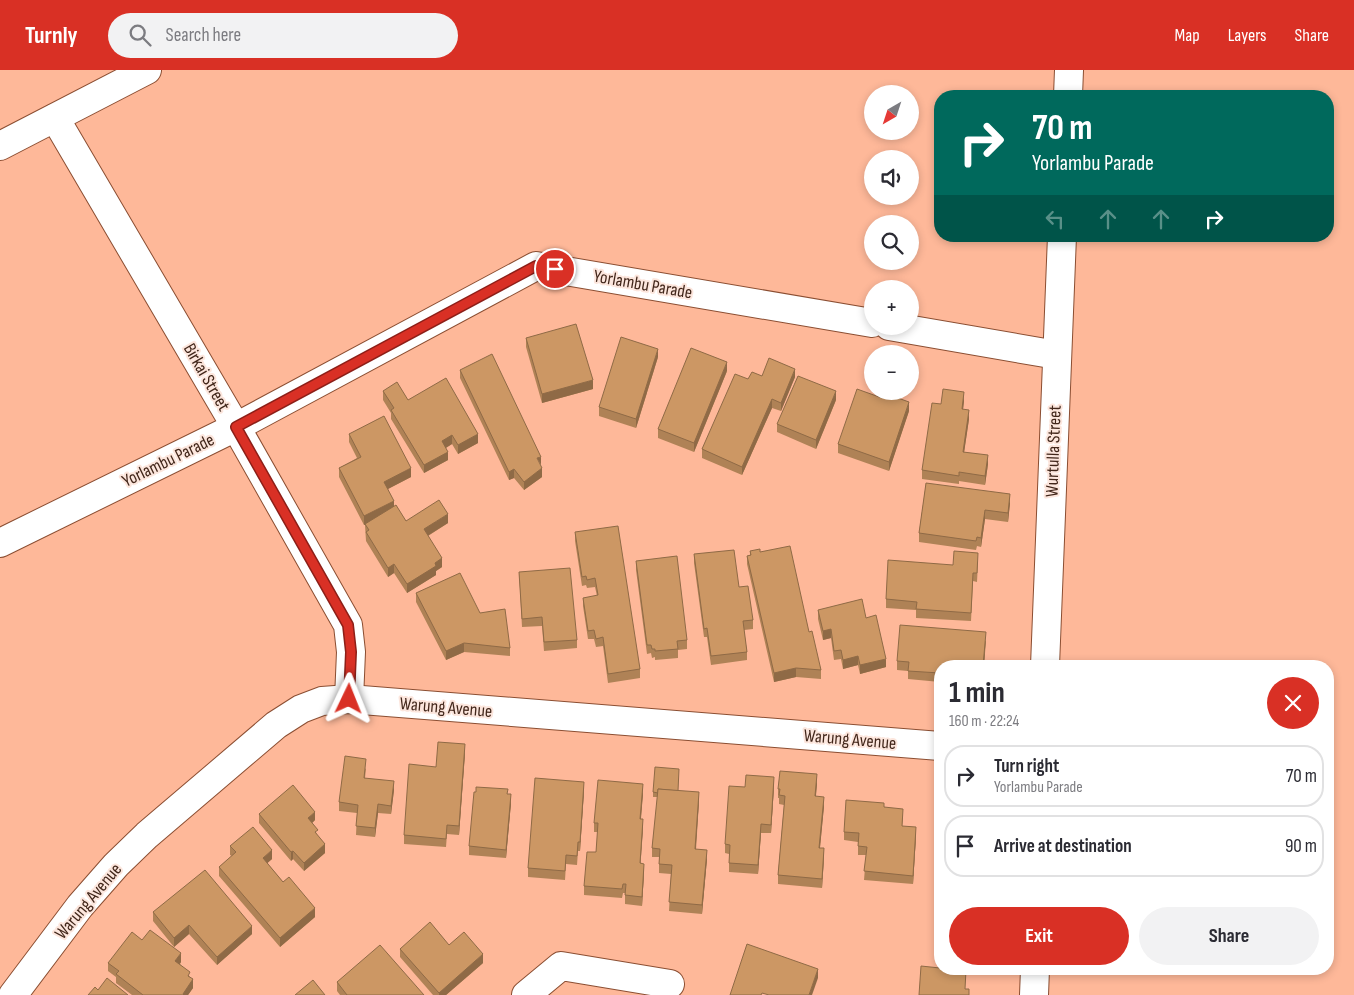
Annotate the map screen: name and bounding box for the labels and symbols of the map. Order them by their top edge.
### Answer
north arrow [864,85,919,140]
pin [534,248,576,290]
street label: Yorlambu Parade [592,265,694,303]
street label: Birkai Street [179,340,235,415]
street label: Wurtulla Street [1041,404,1066,497]
street label: Yorlambu Parade [119,429,218,492]
position arrow [322,672,374,724]
street label: Warung Avenue [399,693,493,722]
street label: Warung Avenue [803,725,897,754]
street label: Warung Avenue [51,859,126,944]

